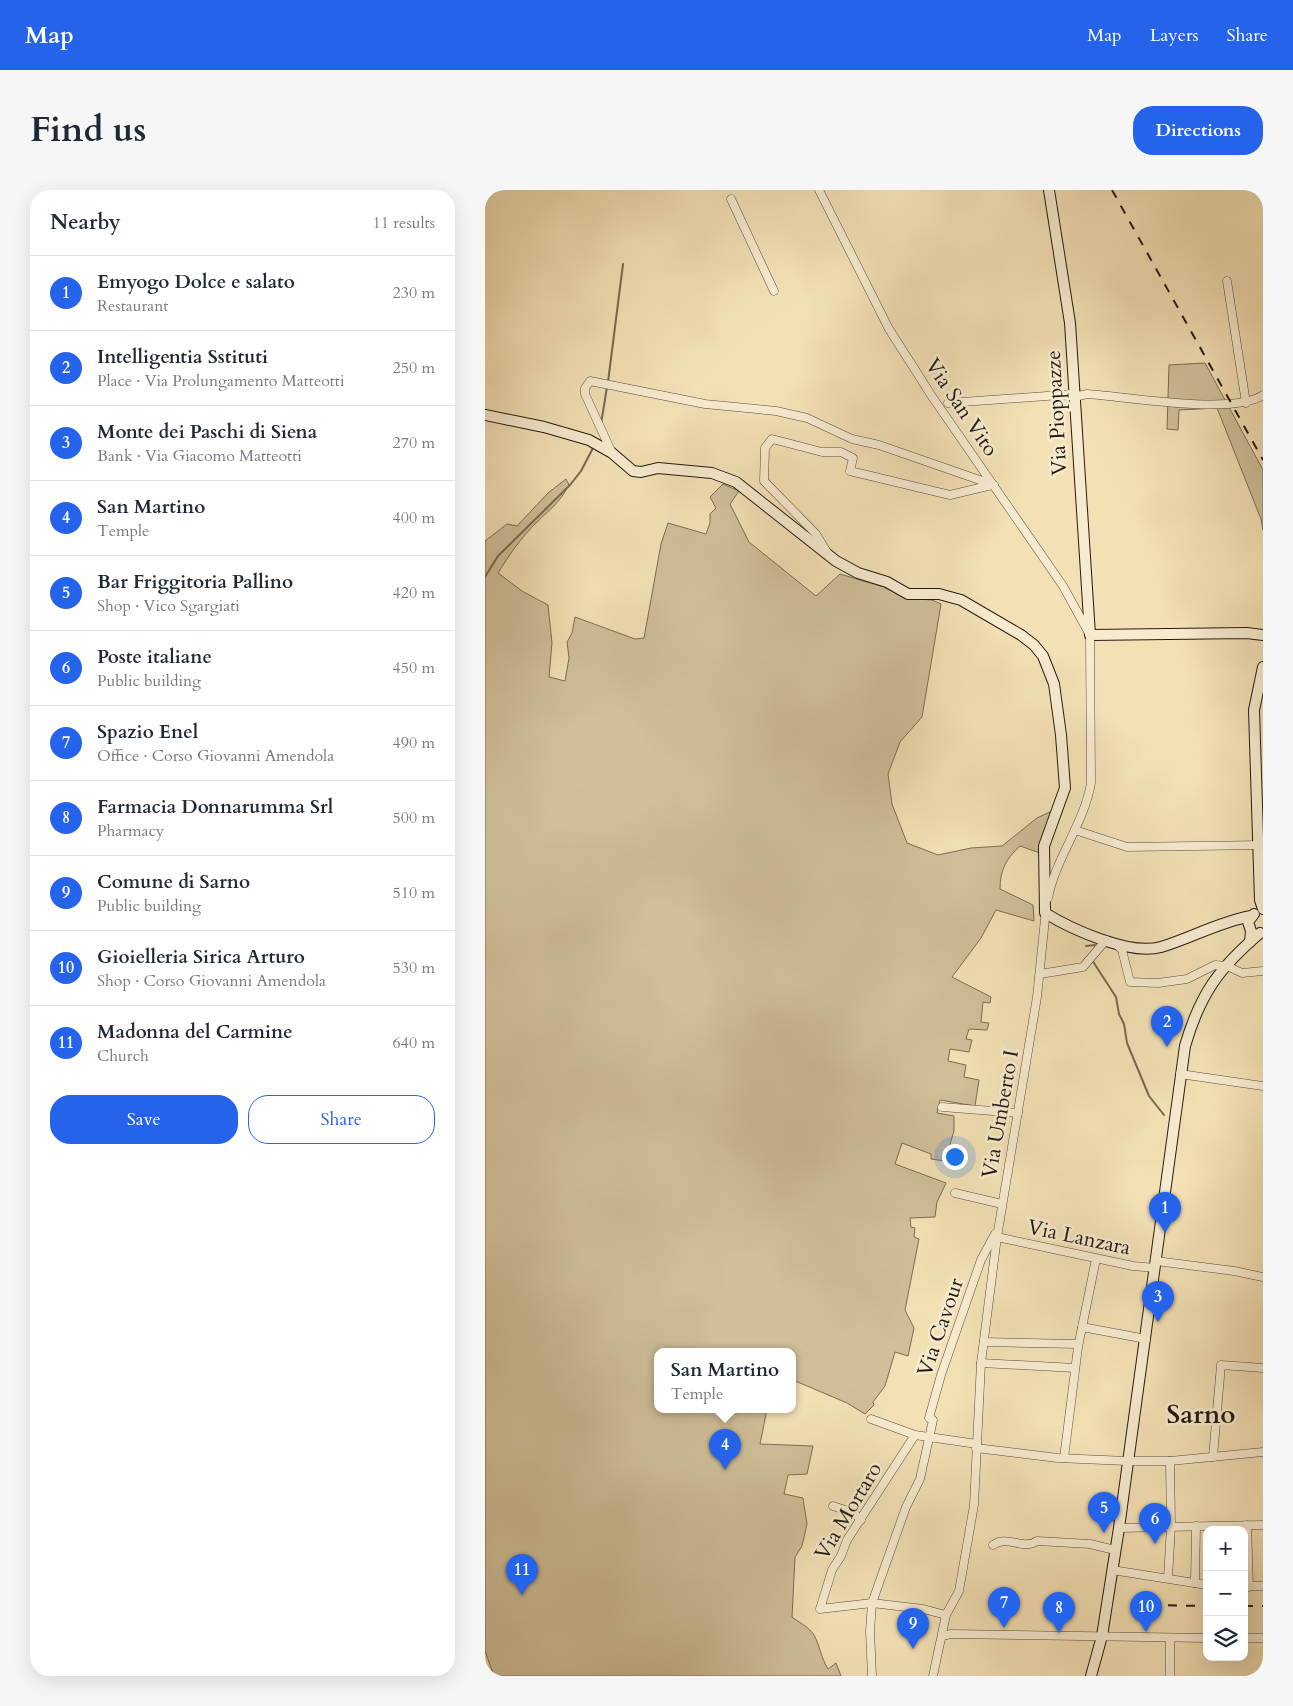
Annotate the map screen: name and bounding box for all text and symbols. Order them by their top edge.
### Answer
text: Map [25,19,74,52]
text: Map [1087,23,1122,48]
text: Layers [1150,23,1199,48]
text: Share [1227,23,1268,48]
text: Find us [30,106,146,154]
button: Directions [1133,106,1263,155]
text: Nearby [50,208,121,237]
text: 11 results [373,212,435,234]
text: Emyogo Dolce e salato [97,269,295,295]
text: 1 [62,282,70,304]
text: 230 m [393,282,435,304]
text: Restaurant [97,295,168,317]
text: Intelligentia Sstituti [97,344,268,370]
street label: Via Pioppazze [1039,350,1074,476]
street label: Via San Vito [918,353,1005,462]
text: 2 [62,357,70,379]
text: 250 m [393,357,435,379]
text: Place · Via Prolungamento Matteotti [97,370,344,392]
text: Monte dei Paschi di Siena [97,419,317,445]
text: 3 [62,432,70,454]
text: 270 m [393,432,435,454]
text: Bank · Via Giacomo Matteotti [97,445,302,467]
text: San Martino [97,494,205,520]
text: 4 [62,507,70,529]
text: 400 m [393,507,435,529]
text: Temple [97,520,149,542]
text: Bar Friggitoria Pallino [97,569,293,595]
text: 5 [62,582,70,604]
text: 420 m [393,582,435,604]
text: Shop · Vico Sgargiati [97,595,240,617]
text: Poste italiane [97,644,212,670]
text: 6 [62,657,70,679]
text: 450 m [393,657,435,679]
text: Public building [97,670,201,692]
text: Spazio Enel [97,719,198,745]
text: 7 [62,732,70,754]
text: 490 m [393,732,435,754]
text: Office · Corso Giovanni Amendola [97,745,334,767]
text: Farmacia Donnarumma Srl [97,794,333,820]
text: 8 [62,807,70,829]
text: 500 m [393,807,435,829]
text: Pharmacy [97,820,164,842]
text: Comune di Sarno [97,869,250,895]
text: 9 [62,882,70,904]
text: 510 m [393,882,435,904]
text: Public building [97,895,201,917]
text: Gioielleria Sirica Arturo [97,944,305,970]
text: 10 [58,957,74,979]
text: 530 m [393,957,435,979]
text: Shop · Corso Giovanni Amendola [97,970,326,992]
pin: 2 [1151,1006,1183,1047]
text: Madonna del Carmine [97,1019,293,1045]
text: 11 [58,1032,74,1054]
text: 640 m [393,1032,435,1054]
text: Church [97,1045,149,1067]
street label: Via Umberto I [975,1047,1026,1181]
button: Save [50,1095,238,1144]
button: Share [248,1095,435,1144]
your location [942,1144,968,1170]
pin: 1 [1149,1192,1181,1233]
street label: Via Lanzara [1025,1212,1133,1263]
street label: Via Cavour [910,1274,971,1380]
pin: 3 [1142,1281,1174,1322]
popup [654,1348,796,1413]
text: San Martino [671,1357,779,1383]
text: Temple [671,1383,723,1405]
district label: Sarno [1166,1397,1236,1432]
pin: 4 [709,1429,741,1470]
street label: Via Mortaro [808,1457,889,1566]
pin: 5 [1088,1492,1120,1533]
pin: 6 [1139,1503,1171,1544]
map controls [1203,1526,1248,1661]
button: + [1203,1526,1248,1571]
pin: 11 [506,1554,538,1595]
button: − [1203,1571,1248,1616]
pin: 7 [988,1587,1020,1628]
pin: 10 [1130,1591,1162,1632]
pin: 8 [1043,1592,1075,1633]
pin: 9 [897,1608,929,1649]
button: layers [1203,1616,1248,1661]

